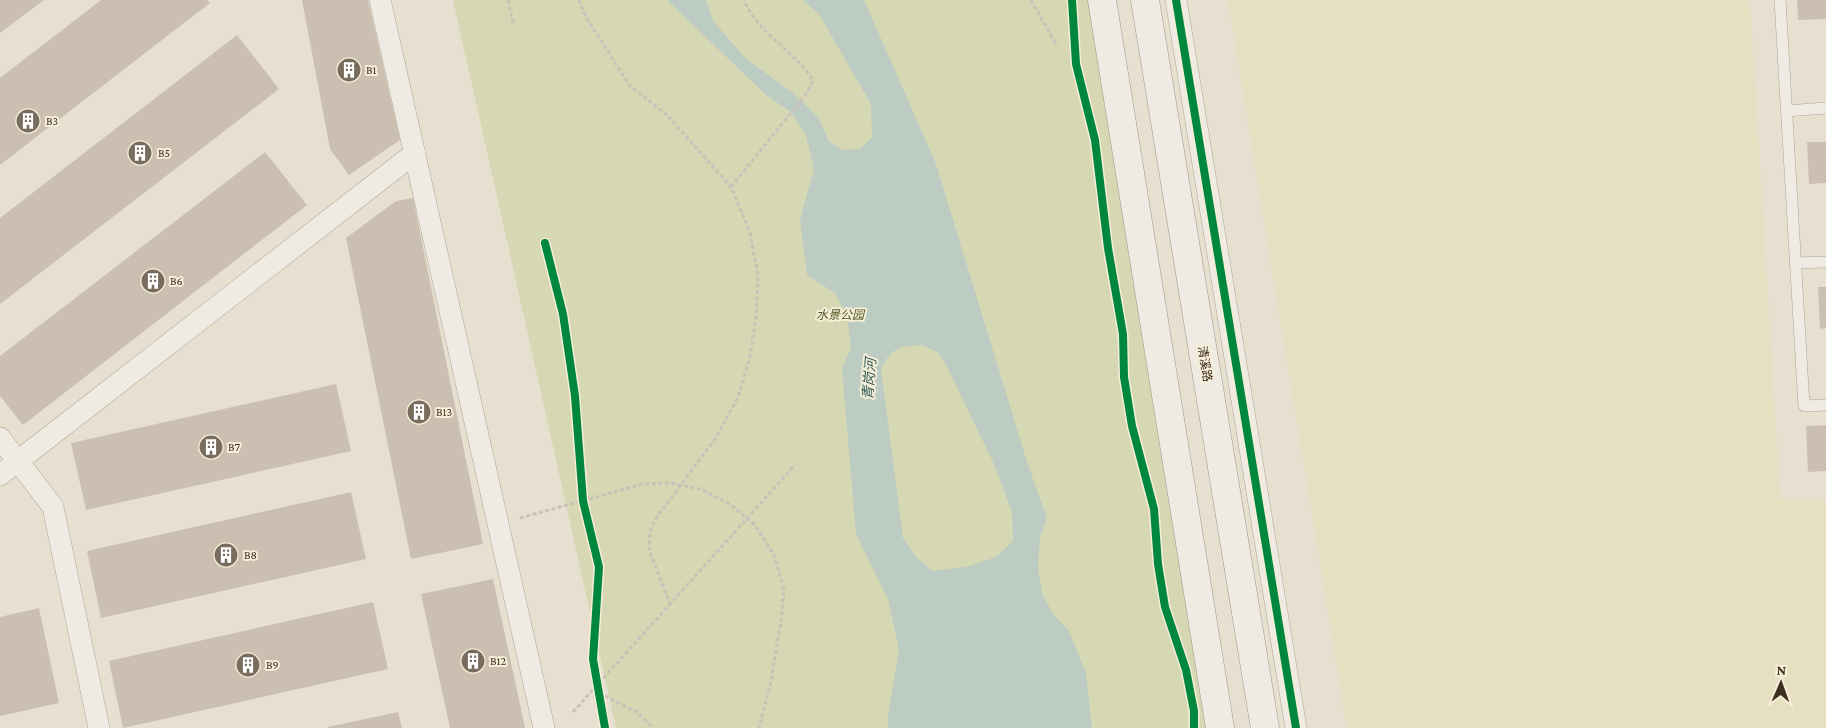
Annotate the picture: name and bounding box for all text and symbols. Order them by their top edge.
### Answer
building icon: B1 [336,57,362,83]
place label: B1 [366,63,377,77]
building icon: B3 [15,108,41,134]
place label: B3 [46,114,59,128]
building icon: B5 [127,140,153,166]
place label: B5 [158,146,170,160]
building icon: B6 [140,268,166,294]
place label: B6 [170,274,183,288]
park label: 水景公园 [816,308,866,322]
street label: 清溪路 [1195,345,1215,383]
water label: 青岗河 [859,354,879,401]
building icon: B13 [406,399,432,425]
place label: B13 [436,405,453,419]
building icon: B7 [198,434,224,460]
place label: B7 [228,440,240,454]
building icon: B8 [213,542,239,568]
place label: B8 [244,548,257,562]
building icon: B12 [460,648,486,674]
building icon: B9 [235,652,261,678]
place label: B12 [490,654,507,668]
place label: B9 [266,658,279,672]
north arrow [1756,658,1806,708]
text: N [1776,662,1787,678]

